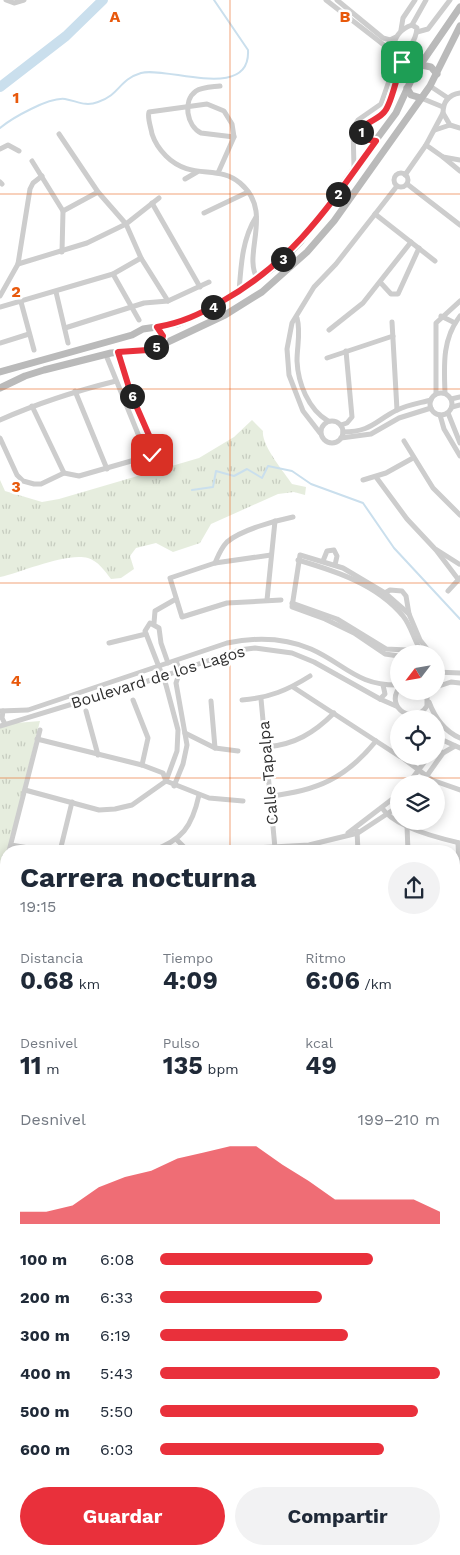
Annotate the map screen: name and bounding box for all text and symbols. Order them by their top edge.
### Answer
text: A [110,7,121,26]
text: B [340,7,351,26]
pin [381,41,423,83]
icon: arrive [388,48,416,76]
text: 1 [13,88,19,107]
pin: 1 [348,120,374,144]
text: 1 [358,124,365,140]
pin: 2 [326,182,350,206]
text: 2 [334,186,343,202]
pin: 3 [270,246,296,272]
text: 3 [279,251,288,267]
text: 2 [11,282,21,301]
pin: 4 [200,294,226,320]
text: 4 [209,299,218,315]
pin: 5 [144,334,168,360]
text: 5 [152,339,161,355]
pin: 6 [120,384,144,408]
text: 6 [128,388,137,404]
pin [131,434,173,476]
icon: check [138,441,166,469]
text: 3 [11,477,21,496]
street label: Boulevard de los Lagos [69,641,247,713]
north arrow [390,645,445,700]
map controls [390,645,445,830]
text: 4 [11,671,21,690]
button: locate [390,710,445,765]
street label: Calle Tapalpa [254,720,282,826]
button: layers [390,775,445,830]
text: Carrera nocturna [20,861,256,894]
button: share [388,862,440,914]
text: 19:15 [20,897,56,916]
text: Distancia [20,950,83,966]
text: Tiempo [163,950,213,966]
text: Ritmo [305,950,346,966]
text: 0.68 [20,966,74,995]
text: 4:09 [163,966,218,995]
text: 6:06 [305,966,360,995]
text: km [74,976,100,992]
text: /km [360,976,392,992]
text: Desnivel [20,1035,78,1051]
text: Pulso [163,1035,200,1051]
text: kcal [305,1035,333,1051]
text: 11 [20,1051,42,1080]
text: 135 [163,1051,203,1080]
text: 49 [305,1051,337,1080]
text: m [42,1061,60,1077]
text: bpm [203,1061,239,1077]
text: Desnivel [20,1110,86,1129]
text: 199–210 m [358,1110,440,1129]
text: 100 m [20,1250,67,1269]
text: 6:08 [100,1250,134,1269]
text: 200 m [20,1288,70,1307]
text: 6:33 [100,1288,133,1307]
text: 300 m [20,1326,70,1345]
text: 6:19 [100,1326,131,1345]
text: 400 m [20,1364,71,1383]
text: 5:43 [100,1364,133,1383]
text: 500 m [20,1402,70,1421]
text: 5:50 [100,1402,133,1421]
text: 600 m [20,1440,70,1459]
text: 6:03 [100,1440,133,1459]
button: Guardar [20,1487,225,1545]
button: Compartir [235,1487,440,1545]

